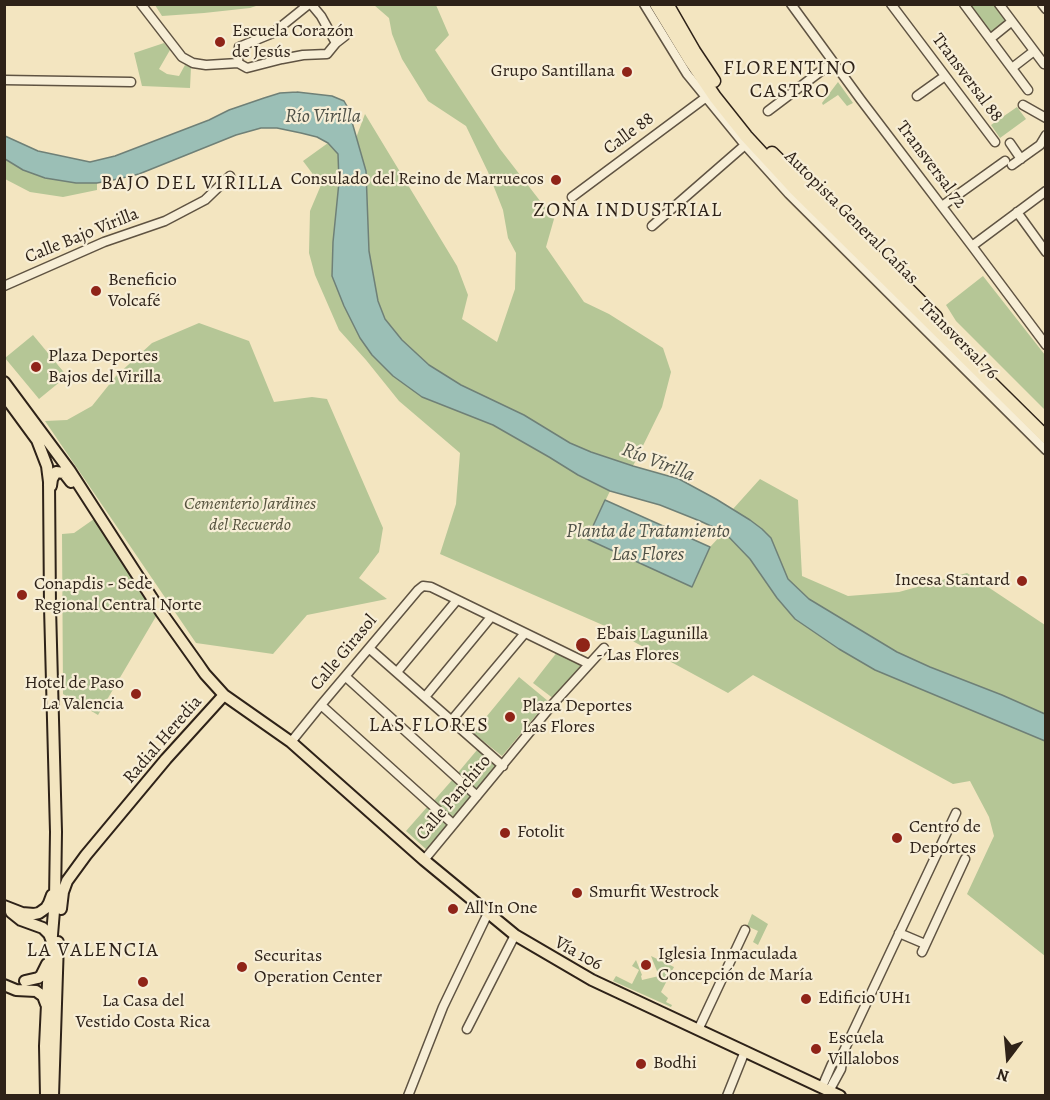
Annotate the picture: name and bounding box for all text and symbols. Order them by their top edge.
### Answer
place label: Escuela Corazón de Jesús [232,21,354,63]
street label: Transversal 88 [927,29,1007,127]
marker: Escuela Corazón de Jesús [213,35,227,49]
district label: FLORENTINO CASTRO [723,57,857,104]
place label: Grupo Santillana [491,61,615,83]
marker: Grupo Santillana [620,65,634,79]
water label: Río Virilla [285,105,361,129]
street label: Calle 88 [600,108,658,160]
street label: Transversal 72 [891,117,971,213]
street label: Autopista General Cañas [780,147,922,289]
place label: Consulado del Reino de Marruecos [291,169,544,191]
district label: BAJO DEL VIRILLA [101,172,283,196]
marker: Consulado del Reino de Marruecos [549,173,563,187]
district label: ZONA INDUSTRIAL [533,199,723,223]
street label: Calle Bajo Virilla [22,203,142,269]
place label: Beneficio Volcafé [108,270,177,312]
marker: Beneficio Volcafé [89,284,103,298]
street label: Transversal 76 [914,296,1002,384]
place label: Plaza Deportes Bajos del Virilla [48,346,162,388]
marker: Plaza Deportes Bajos del Virilla [29,360,43,374]
water label: Río Virilla [618,438,698,488]
park label: Cementerio Jardines del Recuerdo [184,494,316,536]
water label: Planta de Tratamiento Las Flores [566,520,730,567]
place label: Incesa Stantard [895,570,1010,592]
place label: Conapdis - Sede Regional Central Norte [34,574,202,616]
marker: Incesa Stantard [1015,574,1029,588]
marker: Conapdis - Sede Regional Central Norte [15,588,29,602]
street label: Calle Girasol [306,611,382,695]
place label: Ebais Lagunilla - Las Flores [596,624,708,666]
marker: Ebais Lagunilla - Las Flores [574,636,592,654]
place label: Hotel de Paso La Valencia [24,673,124,716]
marker: Hotel de Paso La Valencia [129,687,143,701]
street label: Radial Heredia [119,692,207,788]
place label: Plaza Deportes Las Flores [522,696,632,738]
marker: Plaza Deportes Las Flores [503,710,517,724]
district label: LAS FLORES [369,714,489,738]
street label: Calle Panchito [412,751,496,845]
place label: Centro de Deportes [909,817,981,860]
place label: Fotolit [517,822,565,844]
marker: Fotolit [498,826,512,840]
marker: Centro de Deportes [890,831,904,845]
place label: Smurfit Westrock [589,882,719,904]
marker: Smurfit Westrock [570,886,584,900]
place label: All In One [465,898,538,920]
marker: All In One [446,902,460,916]
street label: Vía 106 [550,932,606,976]
district label: LA VALENCIA [27,939,159,963]
place label: Iglesia Inmaculada Concepción de María [658,944,813,986]
place label: Securitas Operation Center [254,946,382,988]
marker: Iglesia Inmaculada Concepción de María [639,958,653,972]
marker: Securitas Operation Center [235,960,249,974]
marker: La Casa del Vestido Costa Rica [136,975,150,989]
place label: Edificio UH1 [818,988,911,1010]
place label: La Casa del Vestido Costa Rica [76,991,210,1034]
marker: Edificio UH1 [799,992,813,1006]
place label: Escuela Villalobos [828,1028,899,1070]
north arrow [978,1028,1038,1088]
marker: Escuela Villalobos [809,1042,823,1056]
place label: Bodhi [653,1053,697,1075]
marker: Bodhi [634,1057,648,1071]
text: N [994,1063,1012,1087]

